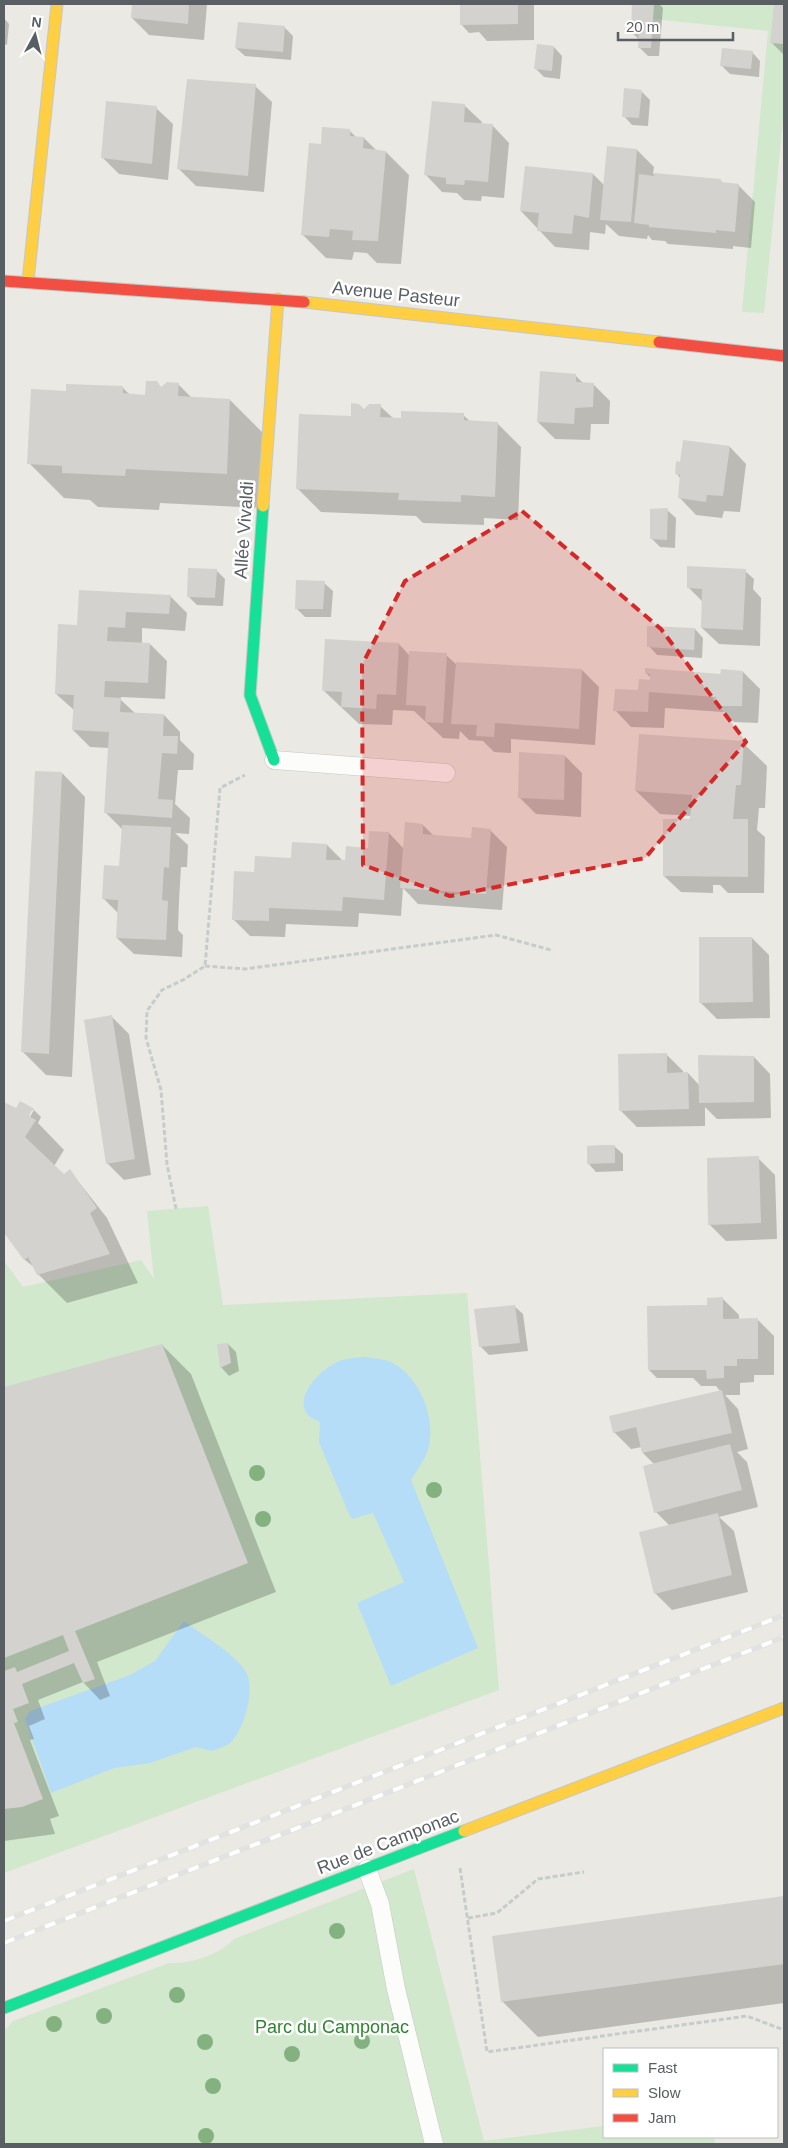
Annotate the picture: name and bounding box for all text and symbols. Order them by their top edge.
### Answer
north arrow [10,10,60,60]
scale bar [618,10,733,42]
text: N [31,14,43,31]
text: 20 m [626,18,659,35]
street label: Avenue Pasteur [331,277,461,311]
street label: Allée Vivaldi [231,481,257,579]
street label: Rue de Camponac [314,1806,462,1878]
park label: Parc du Camponac [255,2017,409,2037]
legend [603,2048,778,2138]
text: Fast [648,2059,678,2076]
text: Slow [648,2084,681,2101]
text: Jam [648,2109,676,2126]

